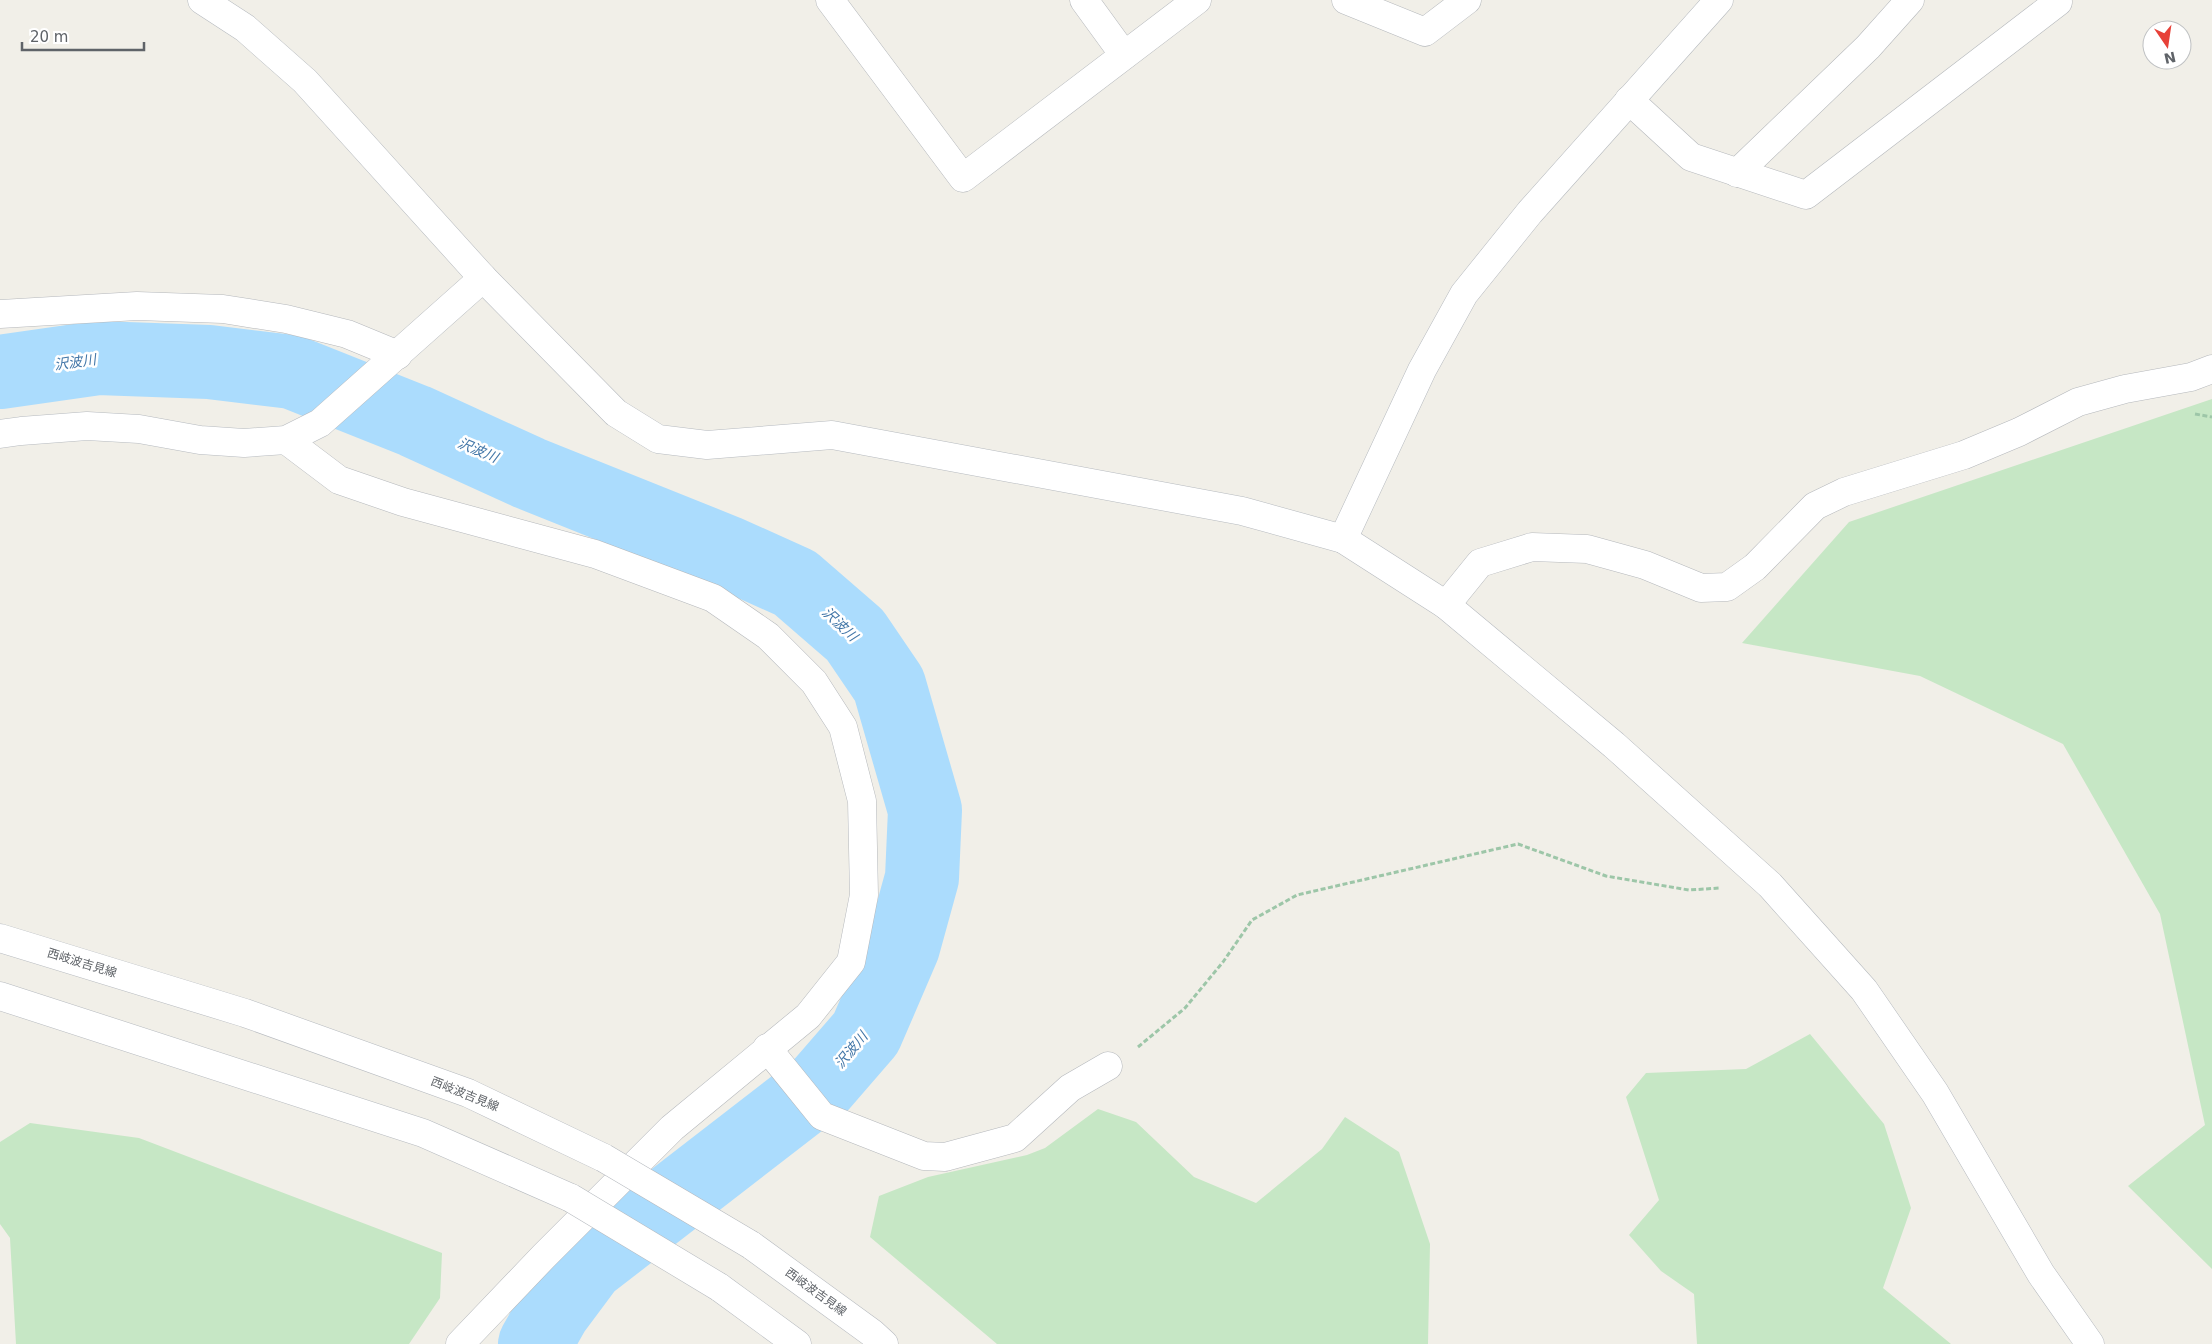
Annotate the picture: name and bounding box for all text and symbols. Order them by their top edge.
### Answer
scale bar [22,20,145,52]
north arrow [2142,20,2192,70]
text: 20 m [30,28,68,46]
text: N [2162,49,2177,67]
water label: 沢波川 [53,351,99,373]
water label: 沢波川 [456,434,502,466]
water label: 沢波川 [819,604,862,646]
street label: 西岐波吉見線 [46,946,118,980]
water label: 沢波川 [831,1027,872,1071]
street label: 西岐波吉見線 [429,1074,501,1114]
street label: 西岐波吉見線 [783,1265,849,1319]

